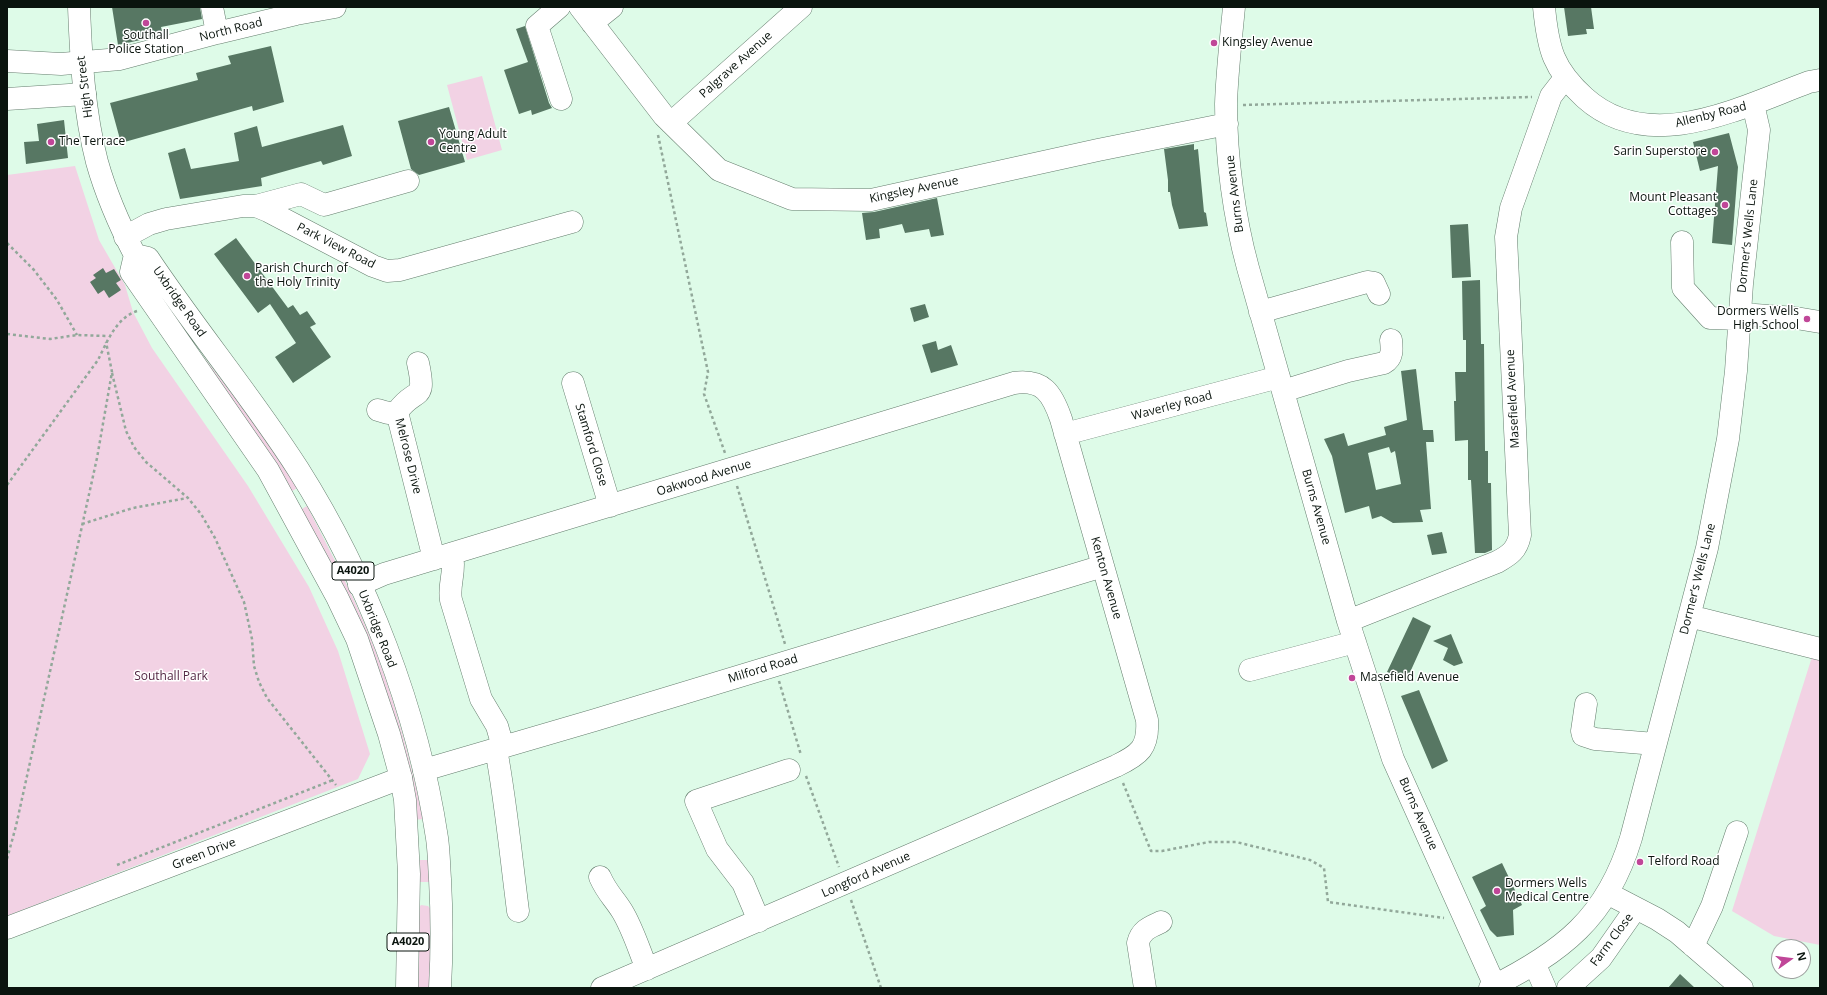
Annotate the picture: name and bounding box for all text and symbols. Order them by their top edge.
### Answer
street label: North Road [198,15,264,45]
marker: Southall Police Station [141,18,151,28]
place label: Southall Police Station [108,29,184,57]
street label: Palgrave Avenue [697,29,775,101]
place label: Kingsley Avenue [1222,36,1313,50]
marker: Kingsley Avenue [1209,38,1219,48]
street label: High Street [74,55,96,119]
street label: Allenby Road [1674,99,1748,131]
place label: Young Adult Centre [439,128,507,156]
place label: The Terrace [59,135,125,149]
marker: The Terrace [46,137,56,147]
marker: Young Adult Centre [426,137,436,147]
place label: Sarin Superstore [1614,145,1707,159]
marker: Sarin Superstore [1710,147,1720,157]
street label: Burns Avenue [1223,154,1247,234]
street label: Kingsley Avenue [868,174,960,206]
street label: Dormer’s Wells Lane [1735,178,1761,294]
place label: Mount Pleasant Cottages [1629,191,1717,219]
marker: Mount Pleasant Cottages [1720,200,1730,210]
street label: Park View Road [294,220,378,272]
place label: Parish Church of the Holy Trinity [255,262,348,290]
street label: Uxbridge Road [149,264,209,340]
marker: Parish Church of the Holy Trinity [242,271,252,281]
place label: Dormers Wells High School [1717,305,1799,333]
marker: Dormers Wells High School [1802,314,1812,324]
street label: Masefield Avenue [1503,349,1523,449]
street label: Waverley Road [1130,388,1214,424]
street label: Stamford Close [572,402,610,488]
street label: Melrose Drive [392,417,424,495]
street label: Oakwood Avenue [655,457,753,499]
street label: Burns Avenue [1298,468,1334,546]
street label: Dormer’s Wells Lane [1677,522,1719,636]
street label: Kenton Avenue [1087,535,1125,621]
road number: A4020 [332,562,374,580]
street label: Uxbridge Road [355,588,399,670]
street label: Milford Road [726,652,800,686]
park label: Southall Park [134,670,208,684]
place label: Masefield Avenue [1360,671,1459,685]
marker: Masefield Avenue [1347,673,1357,683]
street label: Burns Avenue [1396,775,1440,853]
street label: Green Drive [170,835,238,873]
street label: Longford Avenue [819,849,913,901]
place label: Telford Road [1648,855,1720,869]
marker: Telford Road [1635,857,1645,867]
place label: Dormers Wells Medical Centre [1505,877,1589,905]
marker: Dormers Wells Medical Centre [1492,886,1502,896]
street label: Farm Close [1588,911,1636,969]
road number: A4020 [387,933,429,951]
north arrow [1771,939,1811,979]
text: N [1794,950,1811,962]

